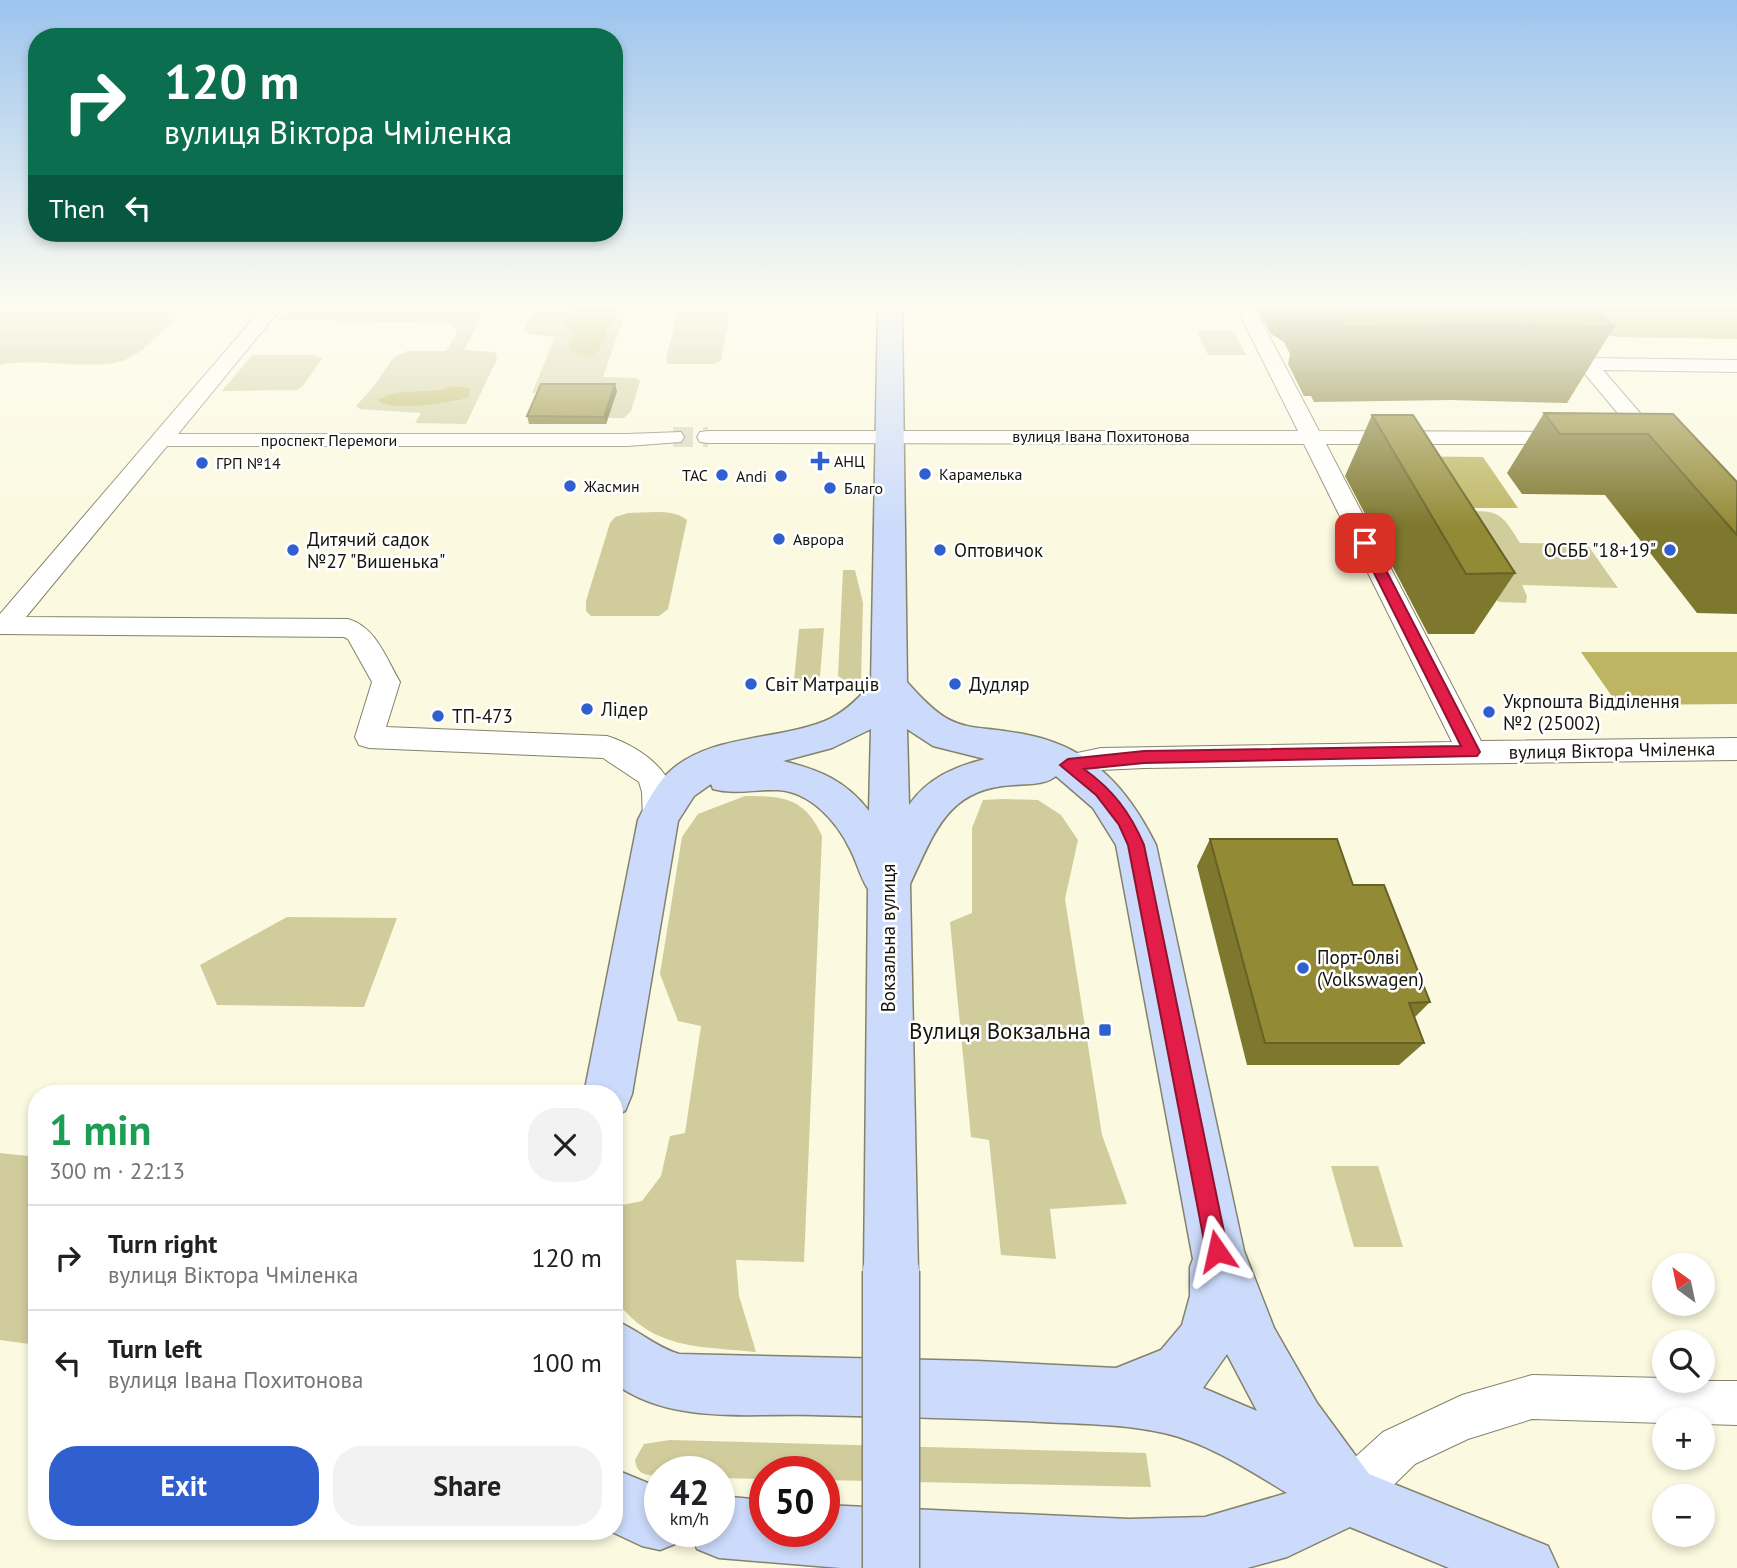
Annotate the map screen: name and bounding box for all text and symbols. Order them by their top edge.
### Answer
text: 120 m [164,49,299,113]
icon: right [49,56,140,147]
text: вулиця Віктора Чміленка [164,111,512,153]
icon: left [119,189,157,227]
text: Then [49,192,105,225]
street label: вулиця Івана Похитонова [1012,426,1190,446]
street label: проспект Перемоги [261,430,397,450]
place label: АНЦ [834,451,865,471]
place label: ГРП №14 [216,453,281,473]
marker: АНЦ [812,453,828,469]
marker: ГРП №14 [194,455,210,471]
place label: Карамелька [939,464,1022,484]
place label: ТАС [682,465,708,485]
place label: Andi [736,466,767,486]
marker: Карамелька [917,466,933,482]
marker: ТАС [714,467,730,483]
marker: Andi [773,468,789,484]
place label: Жасмин [583,476,640,496]
marker: Жасмин [562,478,578,494]
place label: Благо [844,478,883,498]
marker: Благо [822,480,838,496]
pin [1335,513,1395,573]
icon: arrive [1346,524,1384,562]
place label: Дитячий садок №27 "Вишенька" [307,527,445,573]
place label: Аврора [793,529,844,549]
marker: Аврора [771,531,787,547]
place label: Оптовичок [954,538,1043,562]
place label: ОСББ "18+19" [1544,538,1656,562]
marker: Дитячий садок №27 "Вишенька" [285,542,301,558]
marker: Оптовичок [932,542,948,558]
marker: ОСББ "18+19" [1662,542,1678,558]
place label: Світ Матраців [765,672,879,696]
place label: Дудляр [969,672,1030,696]
marker: Світ Матраців [743,676,759,692]
marker: Дудляр [947,676,963,692]
place label: Укрпошта Відділення №2 (25002) [1503,689,1679,735]
place label: Лідер [600,697,648,721]
marker: Лідер [579,701,595,717]
place label: ТП-473 [452,704,513,728]
marker: Укрпошта Відділення №2 (25002) [1481,704,1497,720]
marker: ТП-473 [430,708,446,724]
street label: вулиця Віктора Чміленка [1508,736,1716,764]
street label: Вокзальна вулиця [876,864,900,1012]
place label: Порт-Олві (Volkswagen) [1317,945,1424,991]
marker: Порт-Олві (Volkswagen) [1295,960,1311,976]
place label: Вулиця Вокзальна [909,1016,1091,1045]
marker: Вулиця Вокзальна [1097,1022,1113,1038]
text: 1 min [49,1102,151,1157]
button: close [528,1108,602,1182]
text: 300 m · 22:13 [49,1156,185,1185]
position arrow [1180,1214,1254,1288]
text: Turn right [108,1227,217,1260]
icon: right [49,1239,87,1277]
text: 120 m [531,1241,602,1274]
north arrow [1652,1253,1715,1316]
map controls [1652,1253,1715,1547]
text: вулиця Віктора Чміленка [108,1260,358,1289]
button: search [1652,1330,1715,1393]
text: Turn left [108,1332,202,1365]
icon: left [49,1344,87,1382]
text: 100 m [531,1346,602,1379]
text: вулиця Івана Похитонова [108,1365,363,1394]
button: + [1652,1407,1715,1470]
button: Exit [49,1446,319,1526]
button: Share [333,1446,602,1526]
speed limit sign: 50 [749,1456,840,1547]
text: 42 [670,1469,709,1515]
button: − [1652,1484,1715,1547]
text: km/h [670,1507,709,1530]

